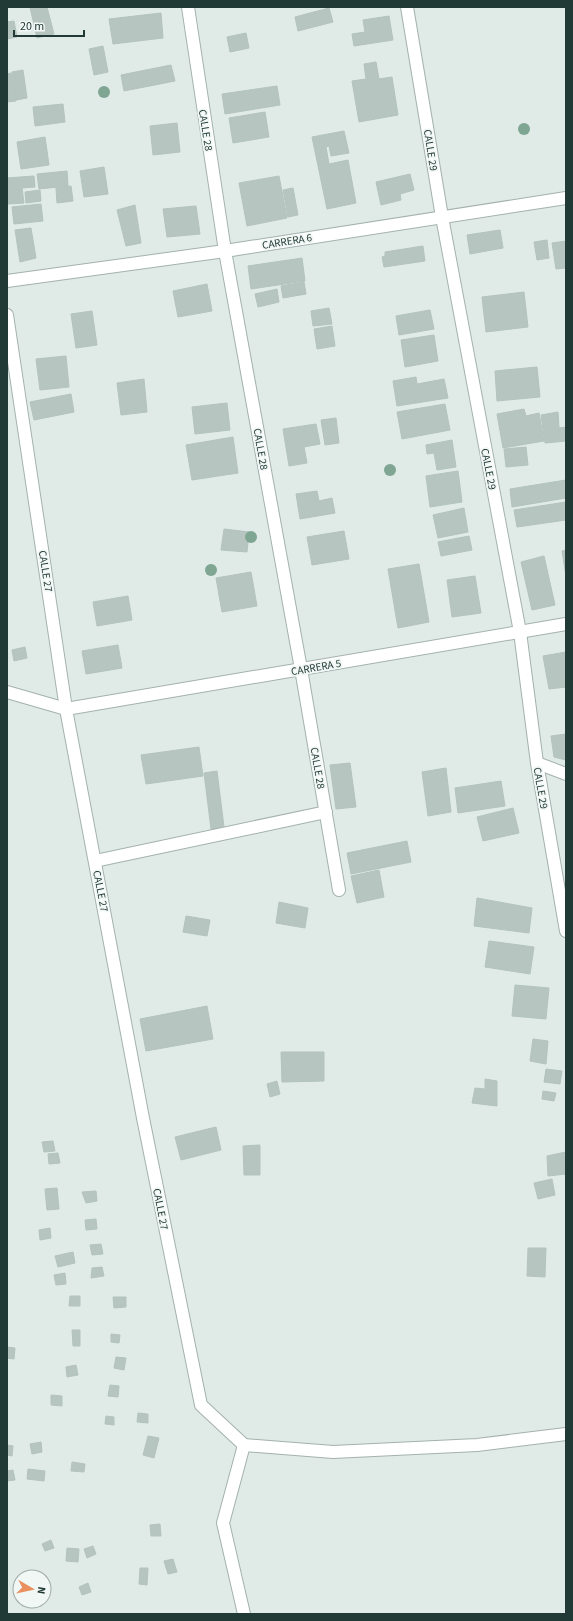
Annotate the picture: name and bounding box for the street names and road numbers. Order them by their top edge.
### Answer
street label: CALLE 28 [195,108,216,152]
street label: CALLE 29 [420,128,441,172]
street label: CARRERA 6 [261,230,314,253]
street label: CALLE 28 [249,427,272,472]
street label: CALLE 29 [477,447,500,491]
street label: CALLE 27 [35,549,56,593]
street label: CARRERA 5 [290,656,342,679]
street label: CALLE 28 [306,746,329,791]
street label: CALLE 29 [529,766,552,810]
street label: CALLE 27 [89,869,112,913]
street label: CALLE 27 [149,1187,172,1231]

